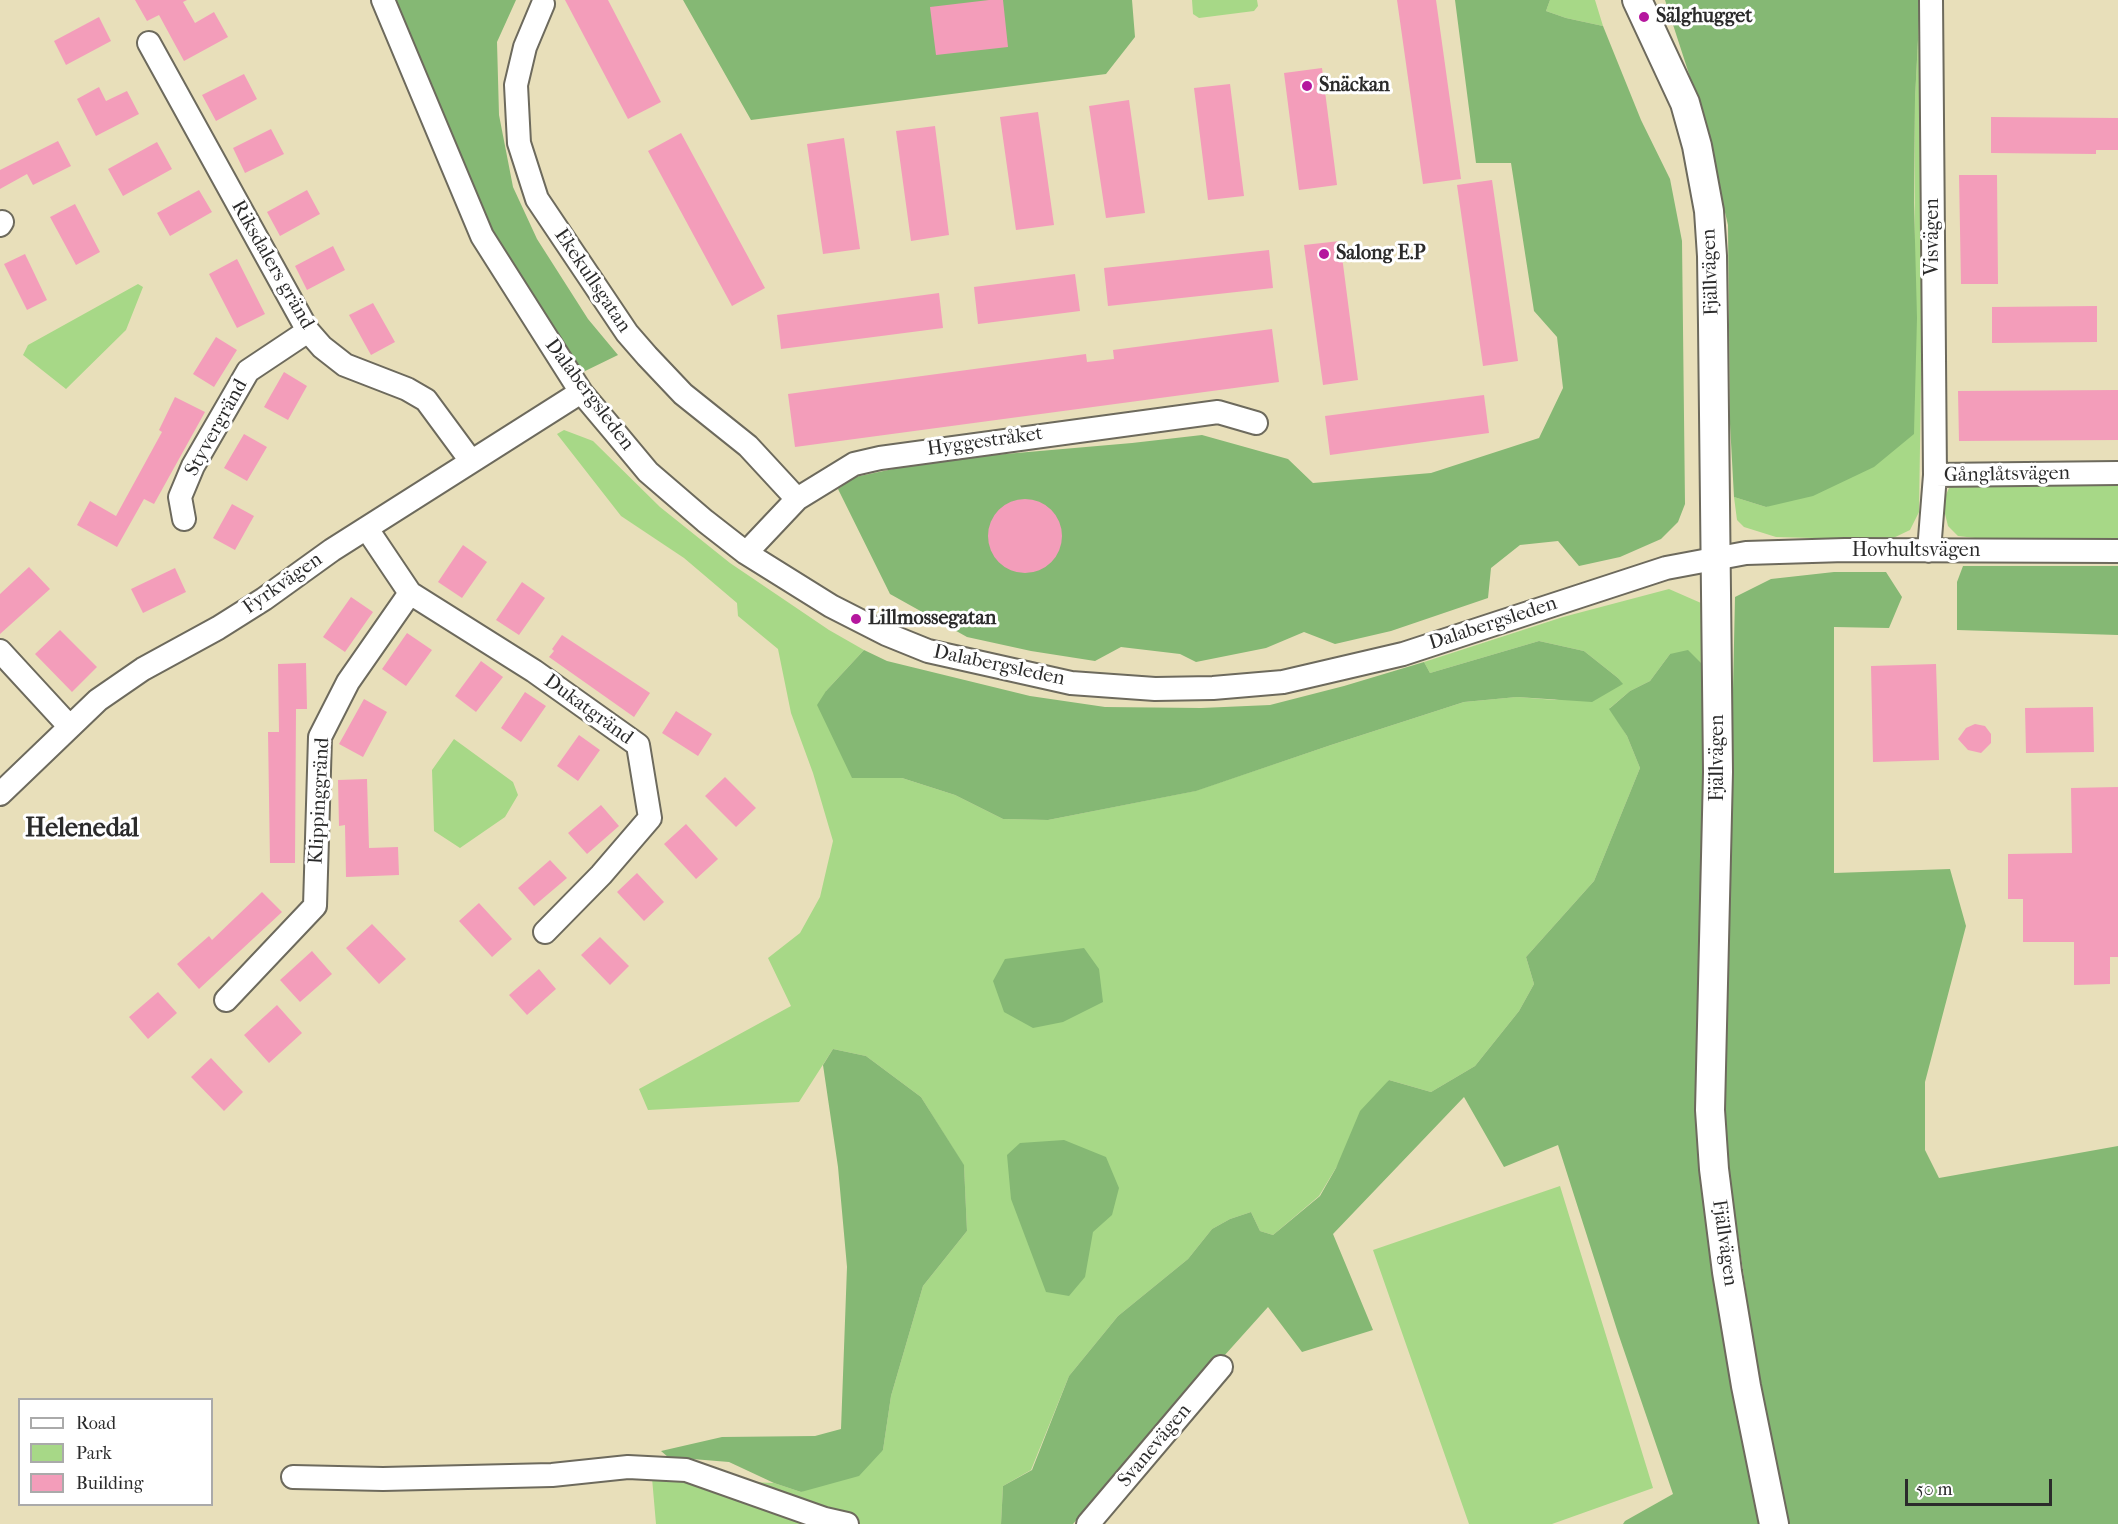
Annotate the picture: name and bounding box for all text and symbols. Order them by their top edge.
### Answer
place label: Sälghugget [1656,5,1752,29]
marker: Sälghugget [1637,10,1651,24]
place label: Snäckan [1319,74,1390,98]
marker: Snäckan [1300,79,1314,93]
street label: Riksdalers gränd [225,196,319,334]
street label: Visvägen [1921,198,1945,276]
street label: Ekekullsgatan [548,225,636,337]
street label: Fjällvägen [1697,228,1725,316]
place label: Salong E.P [1336,242,1426,266]
marker: Salong E.P [1317,247,1331,261]
street label: Dalabergsleden [539,334,639,456]
street label: Styvergränd [181,375,253,481]
street label: Hyggestråket [926,422,1044,462]
street label: Gånglåtsvägen [1944,462,2070,488]
street label: Hovhultsvägen [1852,539,1980,563]
street label: Fyrkvägen [239,548,327,620]
street label: Dalabergsleden [1426,592,1560,656]
place label: Lillmossegatan [868,607,996,631]
marker: Lillmossegatan [849,612,863,626]
street label: Dalabergsleden [931,640,1067,692]
street label: Dukatgränd [539,670,637,750]
street label: Fjällvägen [1706,714,1730,802]
street label: Klippinggränd [305,737,335,865]
district label: Helenedal [25,814,139,846]
street label: Fjällvägen [1706,1198,1742,1288]
legend [18,1398,213,1506]
street label: Svanevägen [1113,1399,1197,1493]
text: Road [76,1413,116,1434]
text: Park [76,1443,112,1464]
scale bar [1908,1467,2055,1505]
text: Building [76,1473,143,1494]
text: 50 m [1916,1479,1952,1500]

